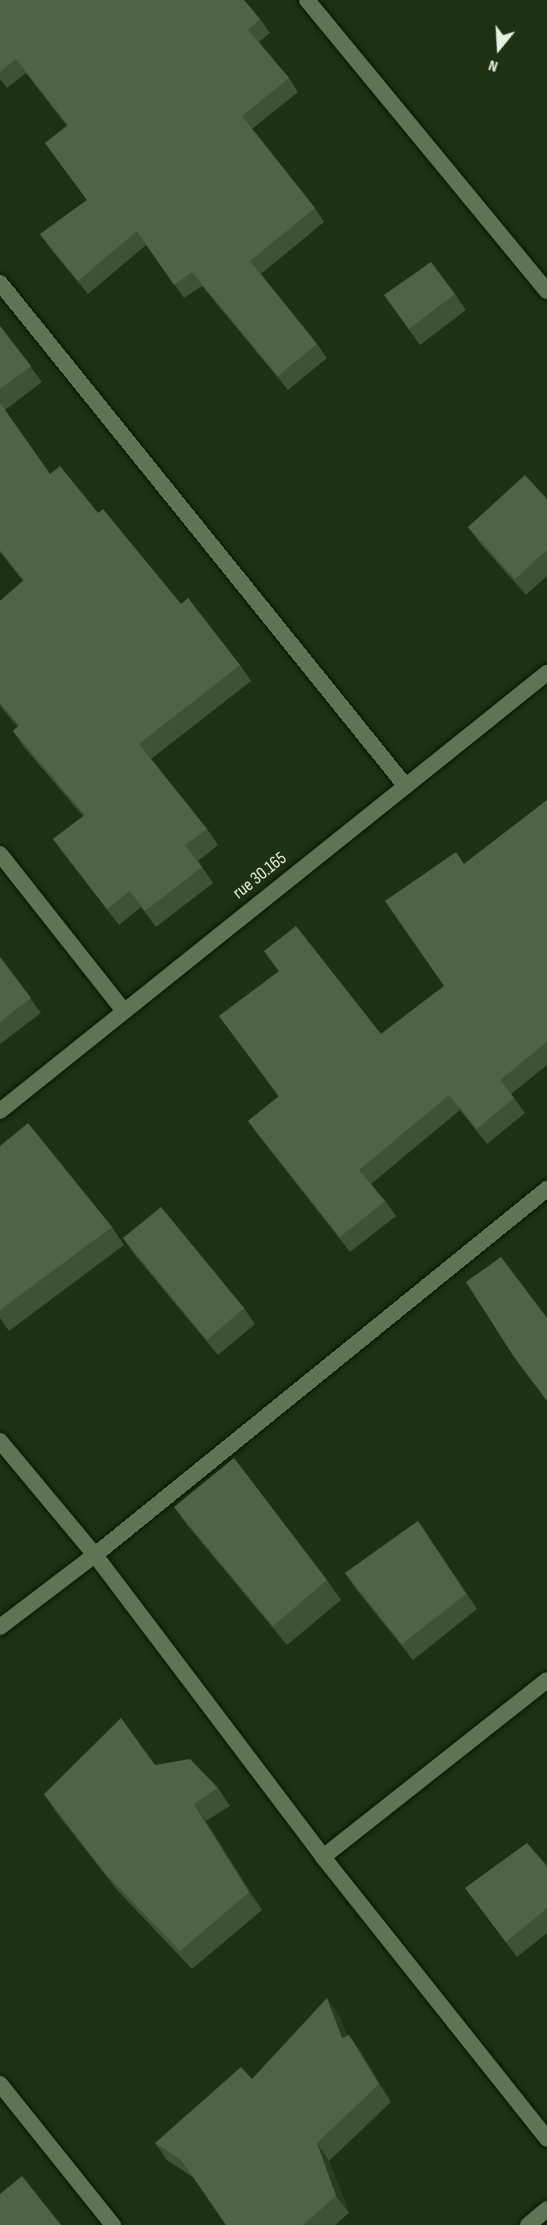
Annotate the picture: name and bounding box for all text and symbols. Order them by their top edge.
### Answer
north arrow [469,18,529,78]
text: N [486,55,500,76]
street label: rue 30.165 [229,848,291,904]

